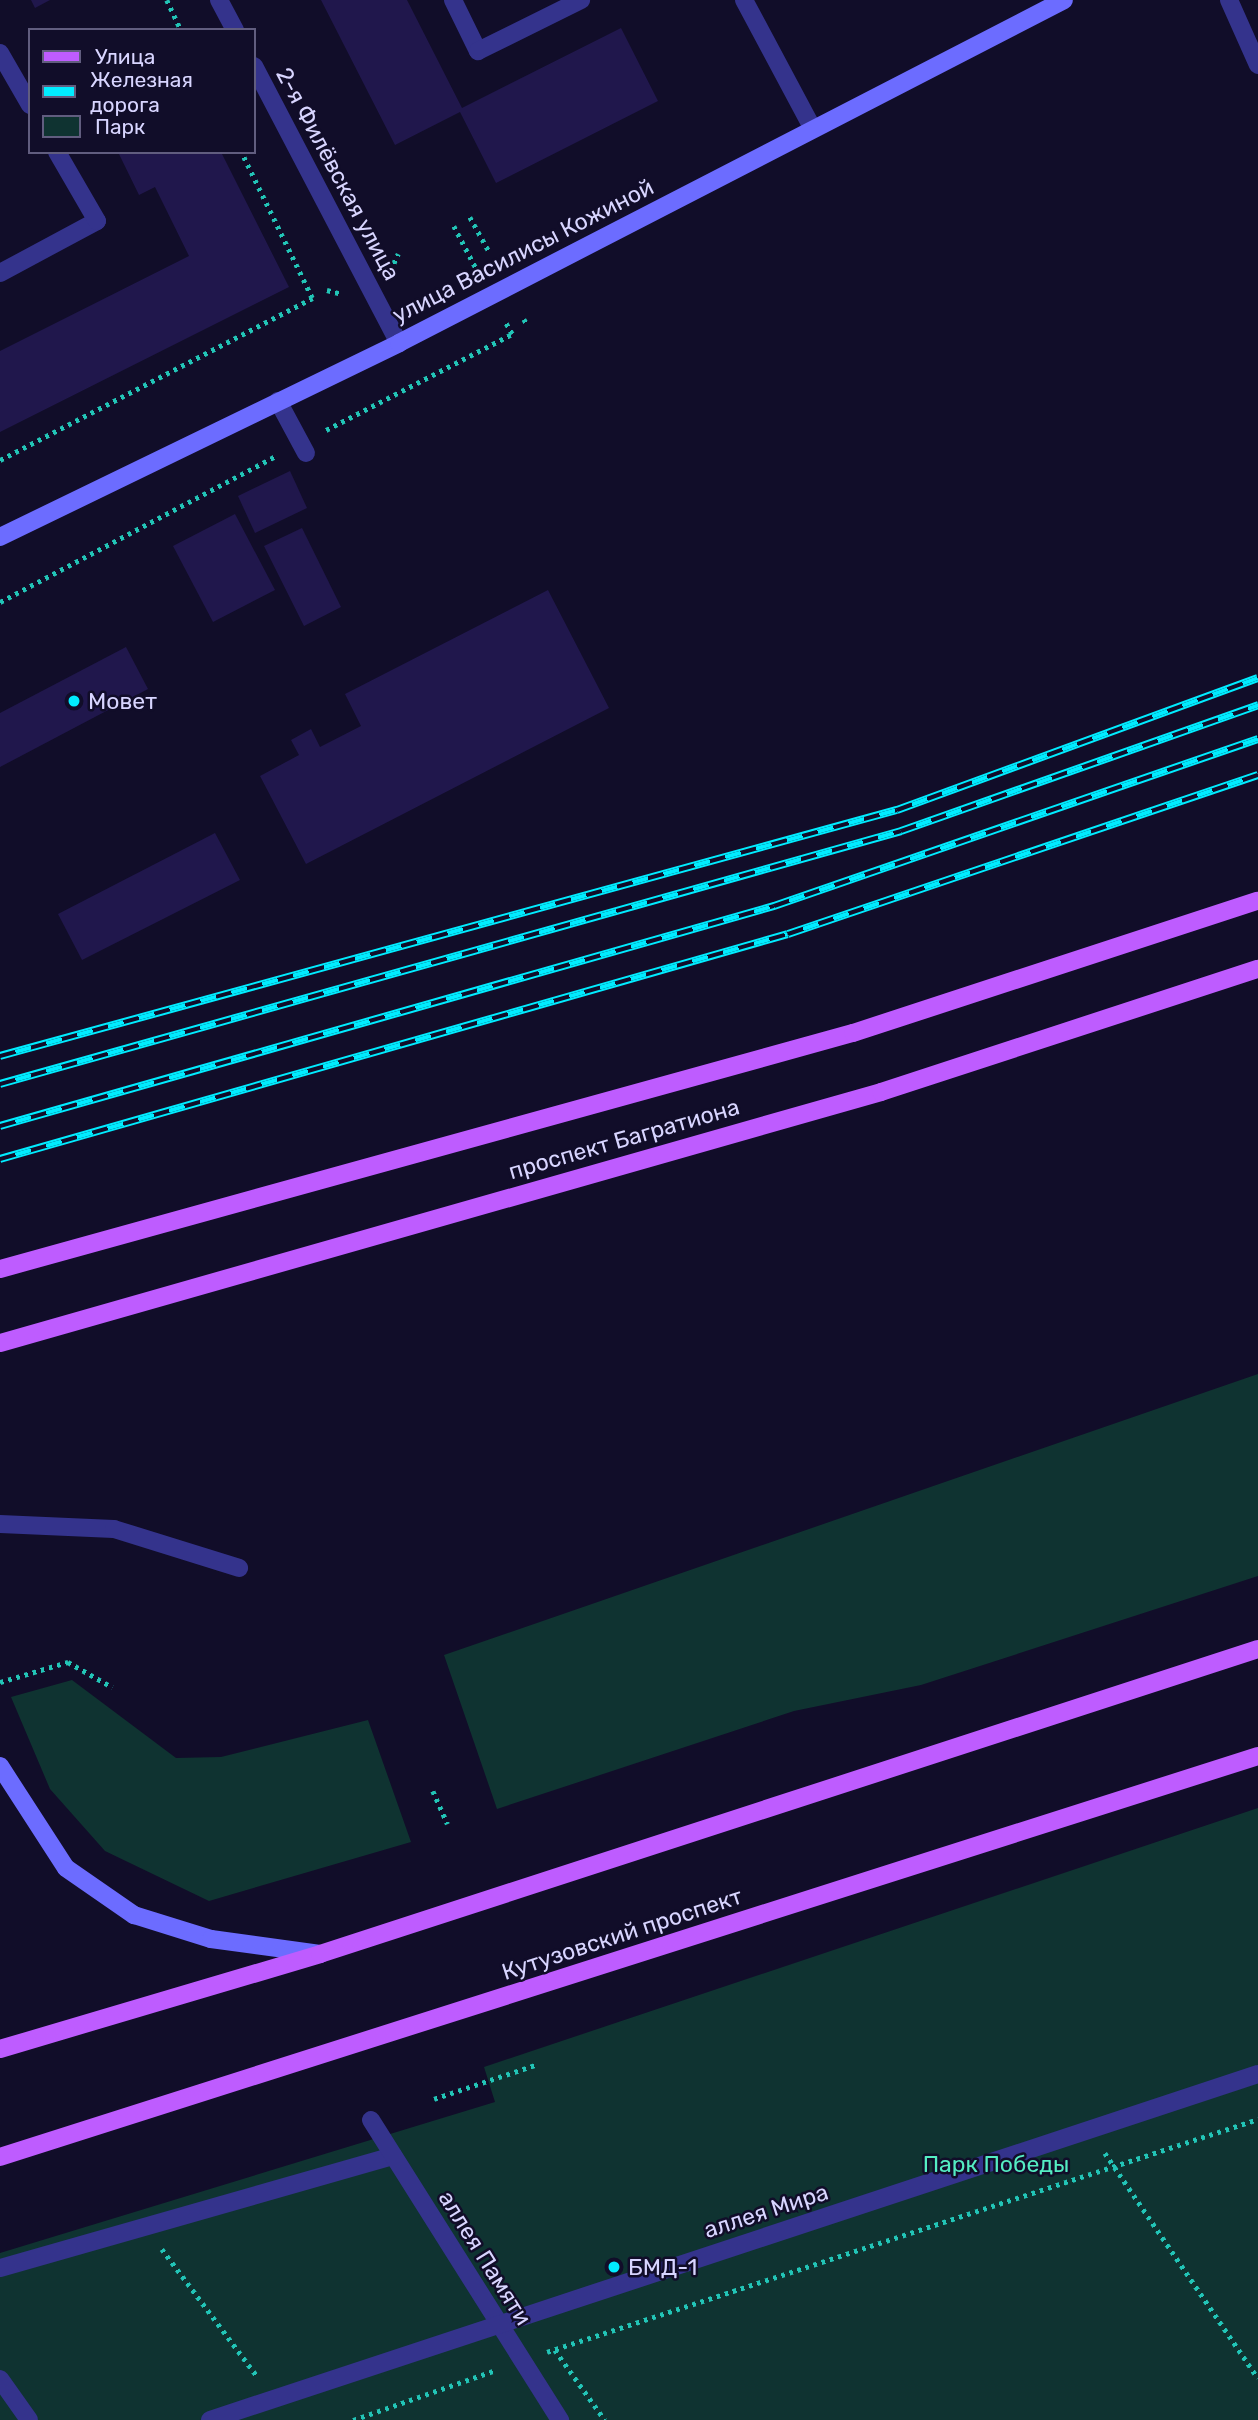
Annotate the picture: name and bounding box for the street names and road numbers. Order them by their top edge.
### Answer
street label: 2-я Филёвская улица [270,63,406,285]
street label: улица Василисы Кожиной [388,173,658,329]
street label: проспект Багратиона [505,1093,743,1185]
street label: Кутузовский проспект [498,1882,746,1986]
street label: аллея Мира [700,2178,832,2244]
street label: аллея Памяти [433,2186,537,2330]

